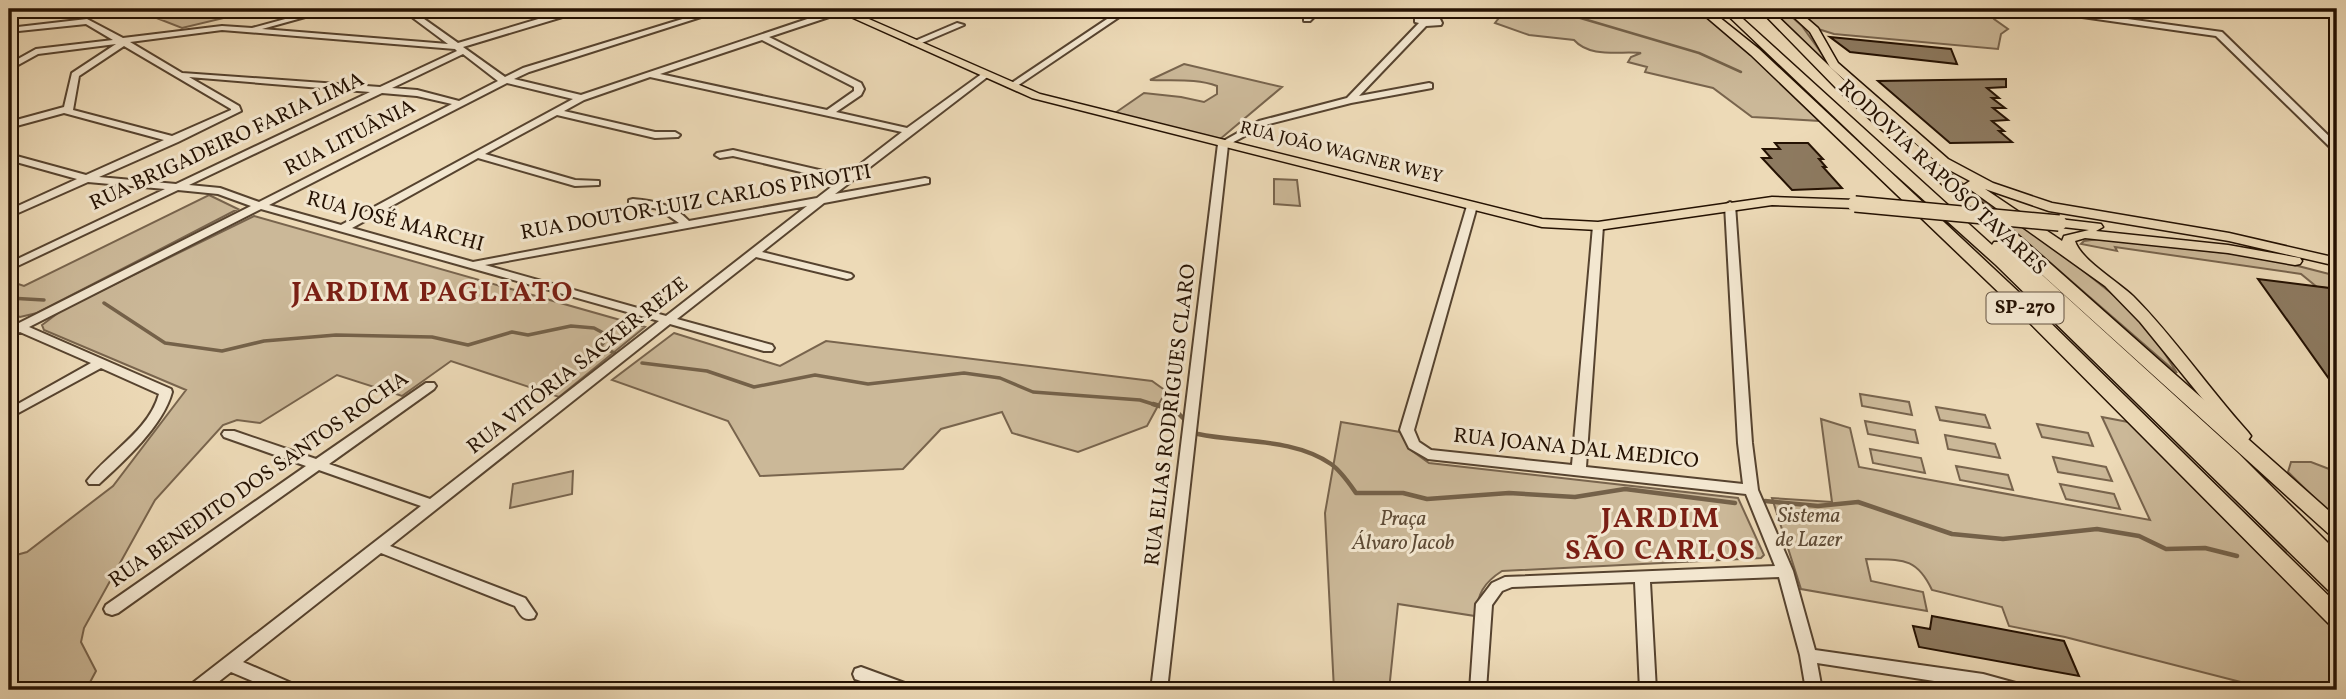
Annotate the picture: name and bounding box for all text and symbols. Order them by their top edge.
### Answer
street label: RUA BRIGADEIRO FARIA LIMA [85,65,369,219]
street label: RODOVIA RAPOSO TAVARES [1831,73,2053,283]
street label: RUA LITUÂNIA [279,92,421,184]
street label: RUA JOÃO WAGNER WEY [1237,116,1445,190]
street label: RUA DOUTOR LUIZ CARLOS PINOTTI [518,158,874,248]
street label: RUA JOSÉ MARCHI [303,184,487,260]
street label: RUA ELIAS RODRIGUES CLARO [1138,262,1204,568]
street label: RUA VITÓRIA SACKER REZE [461,270,695,462]
district label: JARDIM PAGLIATO [291,274,574,313]
road number: SP-270 [1986,292,2064,324]
street label: RUA BENEDITO DOS SANTOS ROCHA [103,365,415,595]
street label: RUA JOANA DAL MEDICO [1452,422,1700,476]
district label: JARDIM SÃO CARLOS [1565,500,1757,571]
park label: Sistema de Lazer [1776,502,1843,555]
park label: Praça Álvaro Jacob [1351,505,1454,558]

